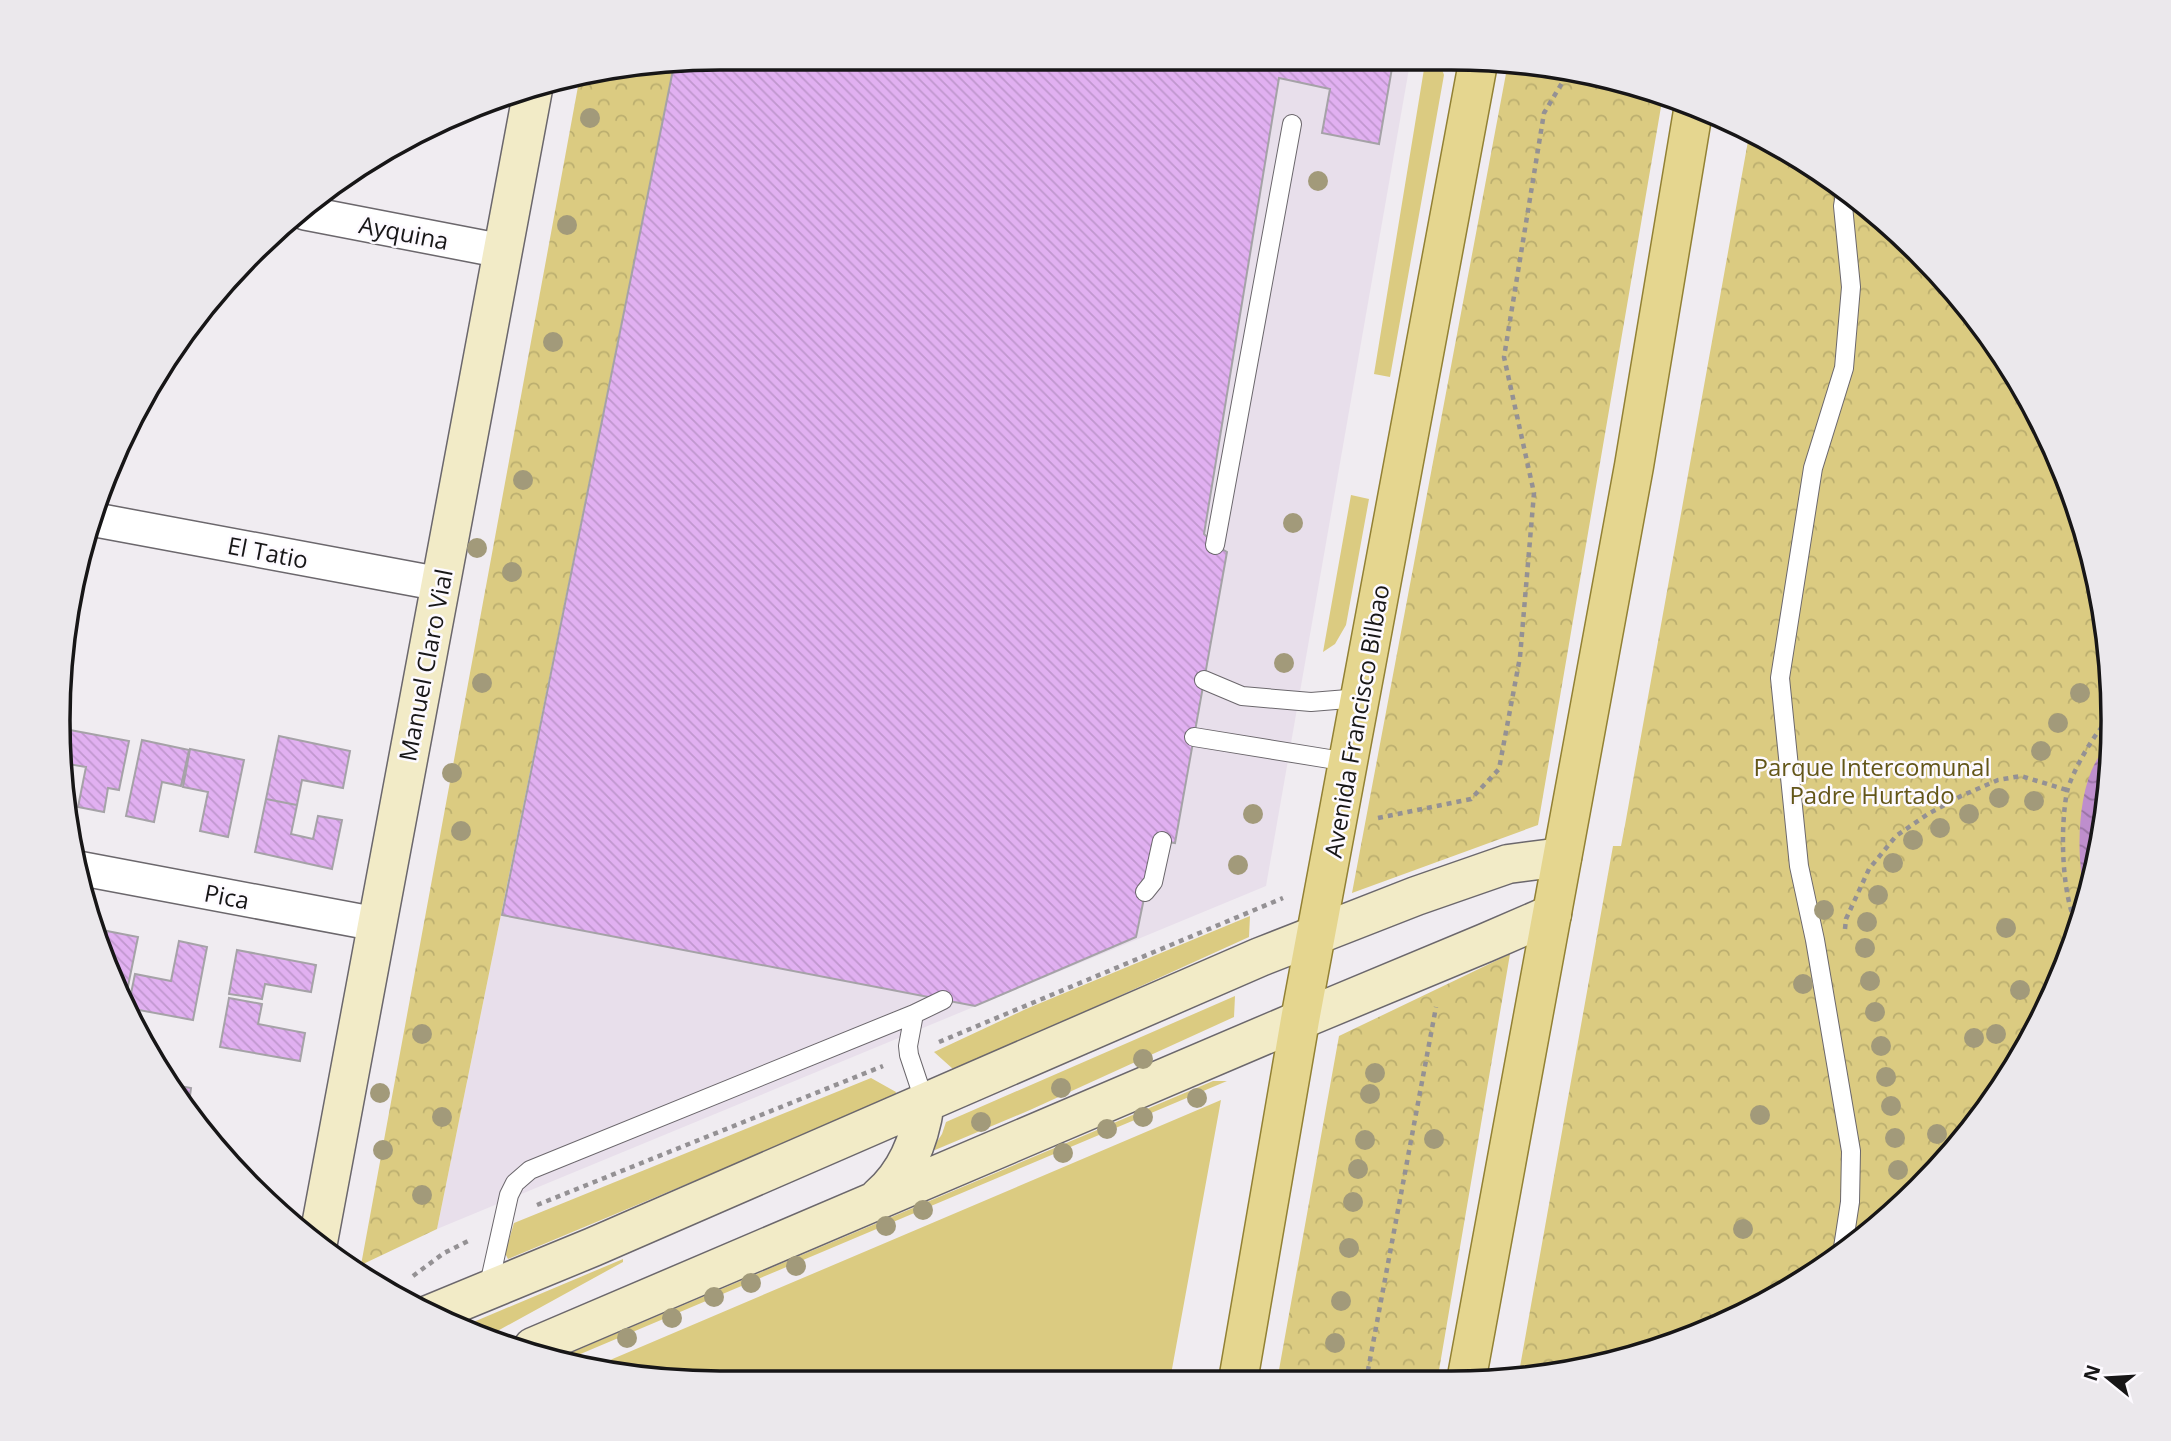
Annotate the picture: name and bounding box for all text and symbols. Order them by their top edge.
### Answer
street label: Ayquina [356,207,452,257]
street label: El Tatio [225,528,311,576]
street label: Manuel Claro Vial [390,566,460,764]
street label: Avenida Francisco Bilbao [1316,582,1396,860]
park label: Parque Intercomunal Padre Hurtado [1754,750,1990,811]
street label: Pica [202,875,252,917]
north arrow [2073,1343,2143,1413]
text: N [2077,1361,2107,1384]

